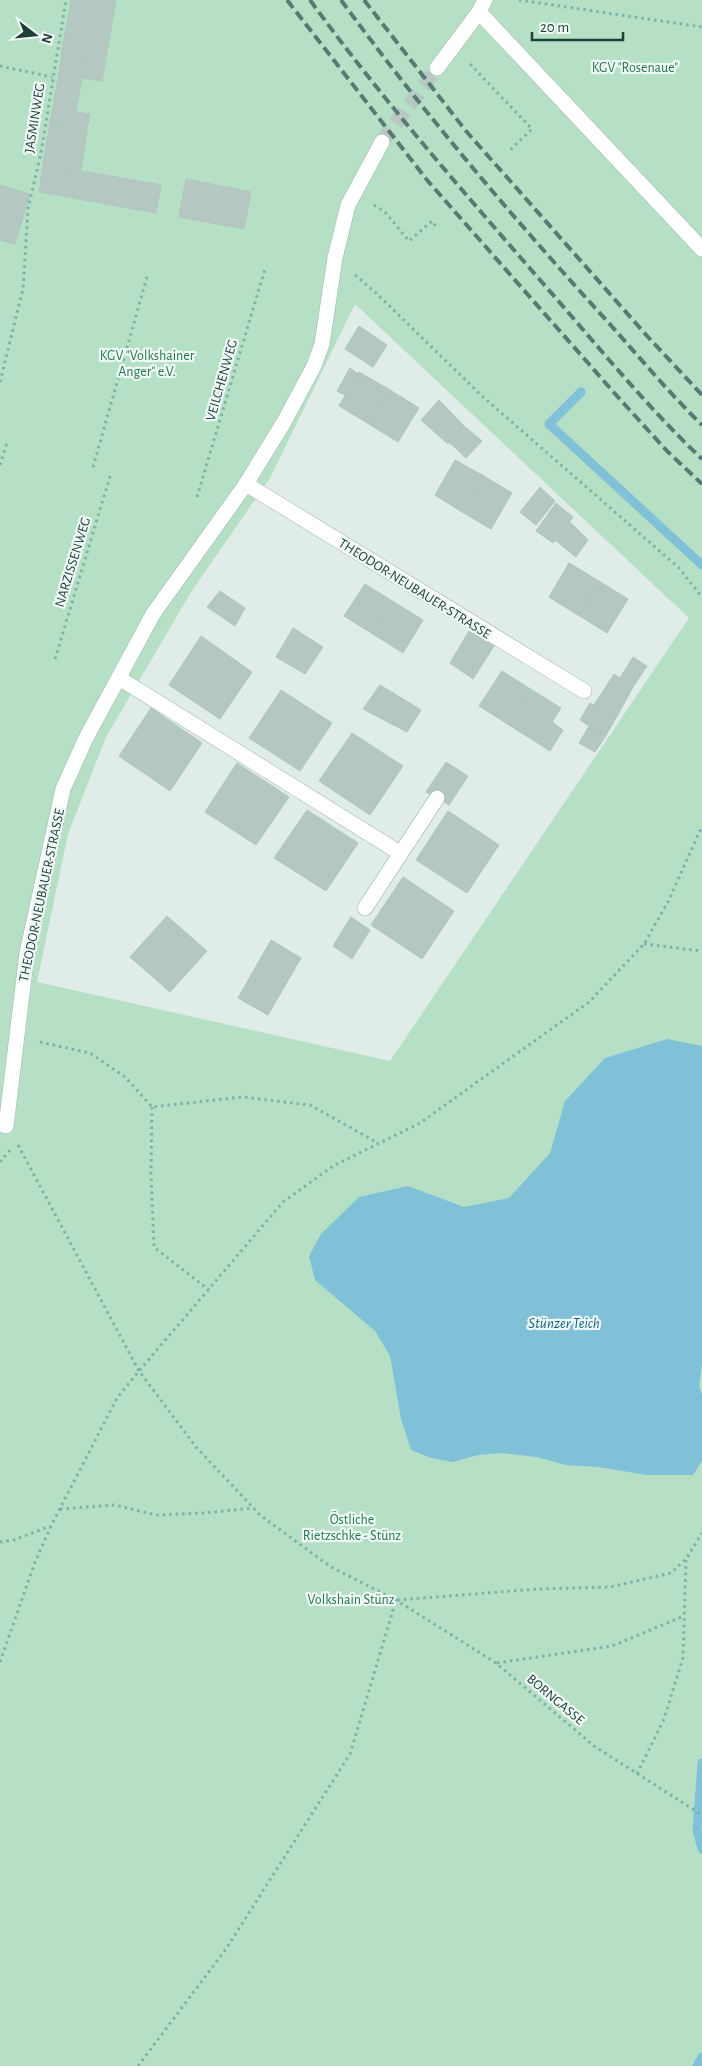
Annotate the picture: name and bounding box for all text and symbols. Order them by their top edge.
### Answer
north arrow [10,10,60,60]
scale bar [532,10,623,42]
text: 20 m [540,20,569,35]
text: N [38,32,55,45]
park label: KGV "Rosenaue" [592,61,678,75]
street label: JASMINWEG [23,82,47,154]
street label: VEILCHENWEG [204,338,240,423]
park label: KGV "Volkshainer Anger" e.V. [100,349,195,379]
street label: NARZISSENWEG [53,516,93,609]
street label: THEODOR-NEUBAUER-STRASSE [336,536,493,642]
street label: THEODOR-NEUBAUER-STRASSE [17,807,67,983]
water label: Stünzer Teich [528,1316,600,1331]
park label: Östliche Rietzschke - Stünz [303,1510,401,1543]
park label: Volkshain Stünz [308,1593,395,1607]
street label: BORNGASSE [524,1672,587,1728]

